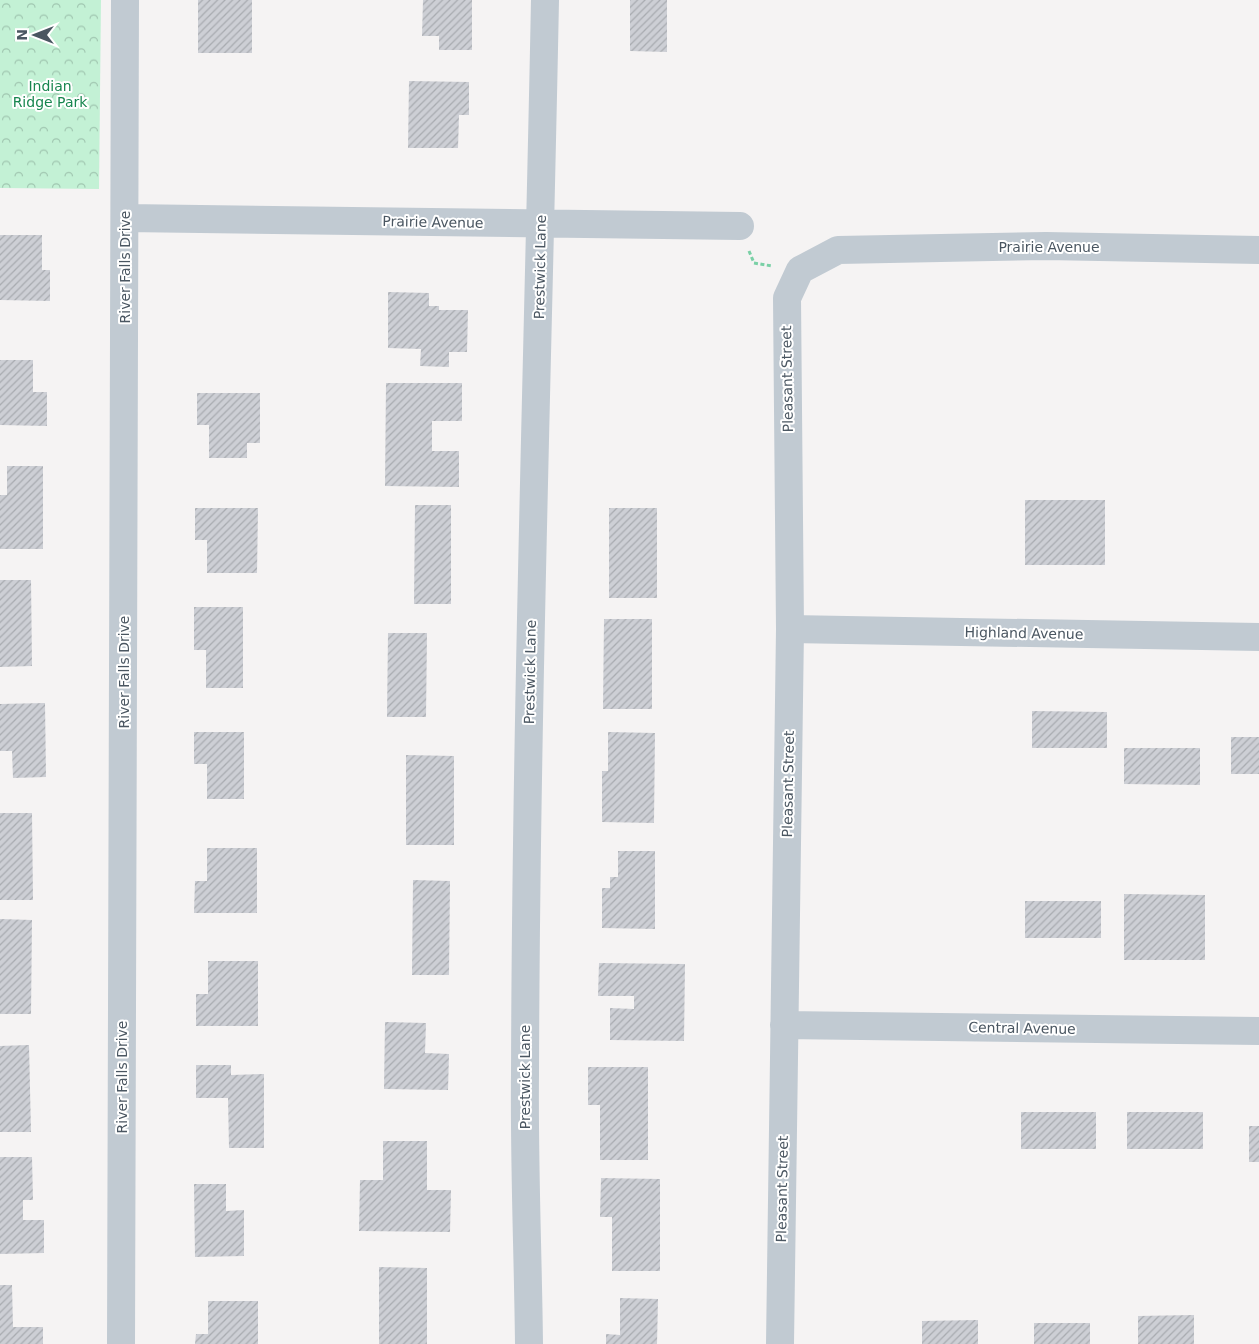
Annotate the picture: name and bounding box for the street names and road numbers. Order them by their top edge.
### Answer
street label: River Falls Drive [117,211,133,323]
street label: Prairie Avenue [382,213,484,231]
street label: Prestwick Lane [531,215,549,319]
street label: Prairie Avenue [998,239,1100,255]
street label: Pleasant Street [778,325,796,433]
street label: River Falls Drive [116,616,132,728]
street label: Prestwick Lane [521,620,539,724]
street label: Highland Avenue [964,624,1084,642]
street label: Pleasant Street [779,730,797,838]
street label: Central Avenue [968,1019,1076,1037]
street label: River Falls Drive [114,1021,130,1133]
street label: Prestwick Lane [517,1025,533,1129]
street label: Pleasant Street [773,1135,791,1243]

